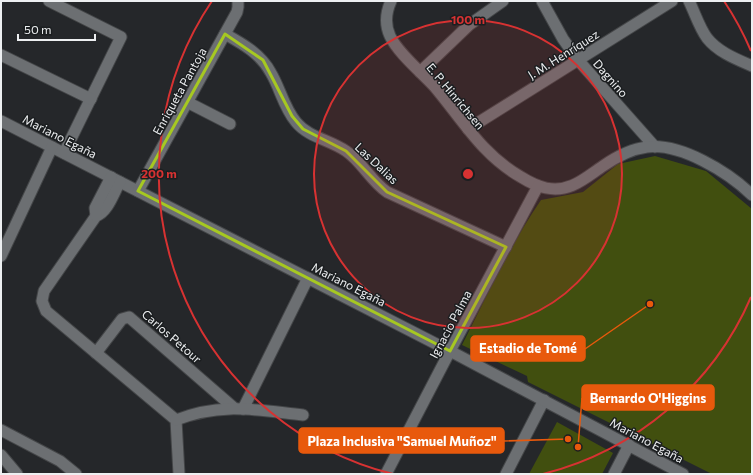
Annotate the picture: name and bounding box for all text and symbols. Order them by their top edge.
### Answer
text: 100 m [451,12,485,26]
scale bar [18,16,95,42]
text: 50 m [24,22,52,36]
street label: J. M. Henríquez [525,26,602,82]
street label: Enriqueta Pantoja [149,45,209,137]
street label: Dagnino [591,56,631,100]
street label: E. P. Hinrichsen [424,60,488,132]
street label: Mariano Egaña [21,111,99,161]
street label: Las Dalias [353,140,401,186]
text: 200 m [141,166,177,180]
centre of rings [461,167,475,181]
street label: Mariano Egaña [310,259,388,309]
street label: Ignacio Palma [426,288,474,360]
street label: Carlos Petour [139,306,205,366]
callout: Estadio de Tomé [471,336,585,361]
text: Estadio de Tomé [479,340,577,356]
callout: Bernardo O'Higgins [582,385,714,410]
text: Bernardo O'Higgins [590,390,706,406]
street label: Mariano Egaña [608,415,686,465]
callout: Plaza Inclusiva "Samuel Muñoz" [299,428,504,453]
text: Plaza Inclusiva "Samuel Muñoz" [307,433,497,449]

